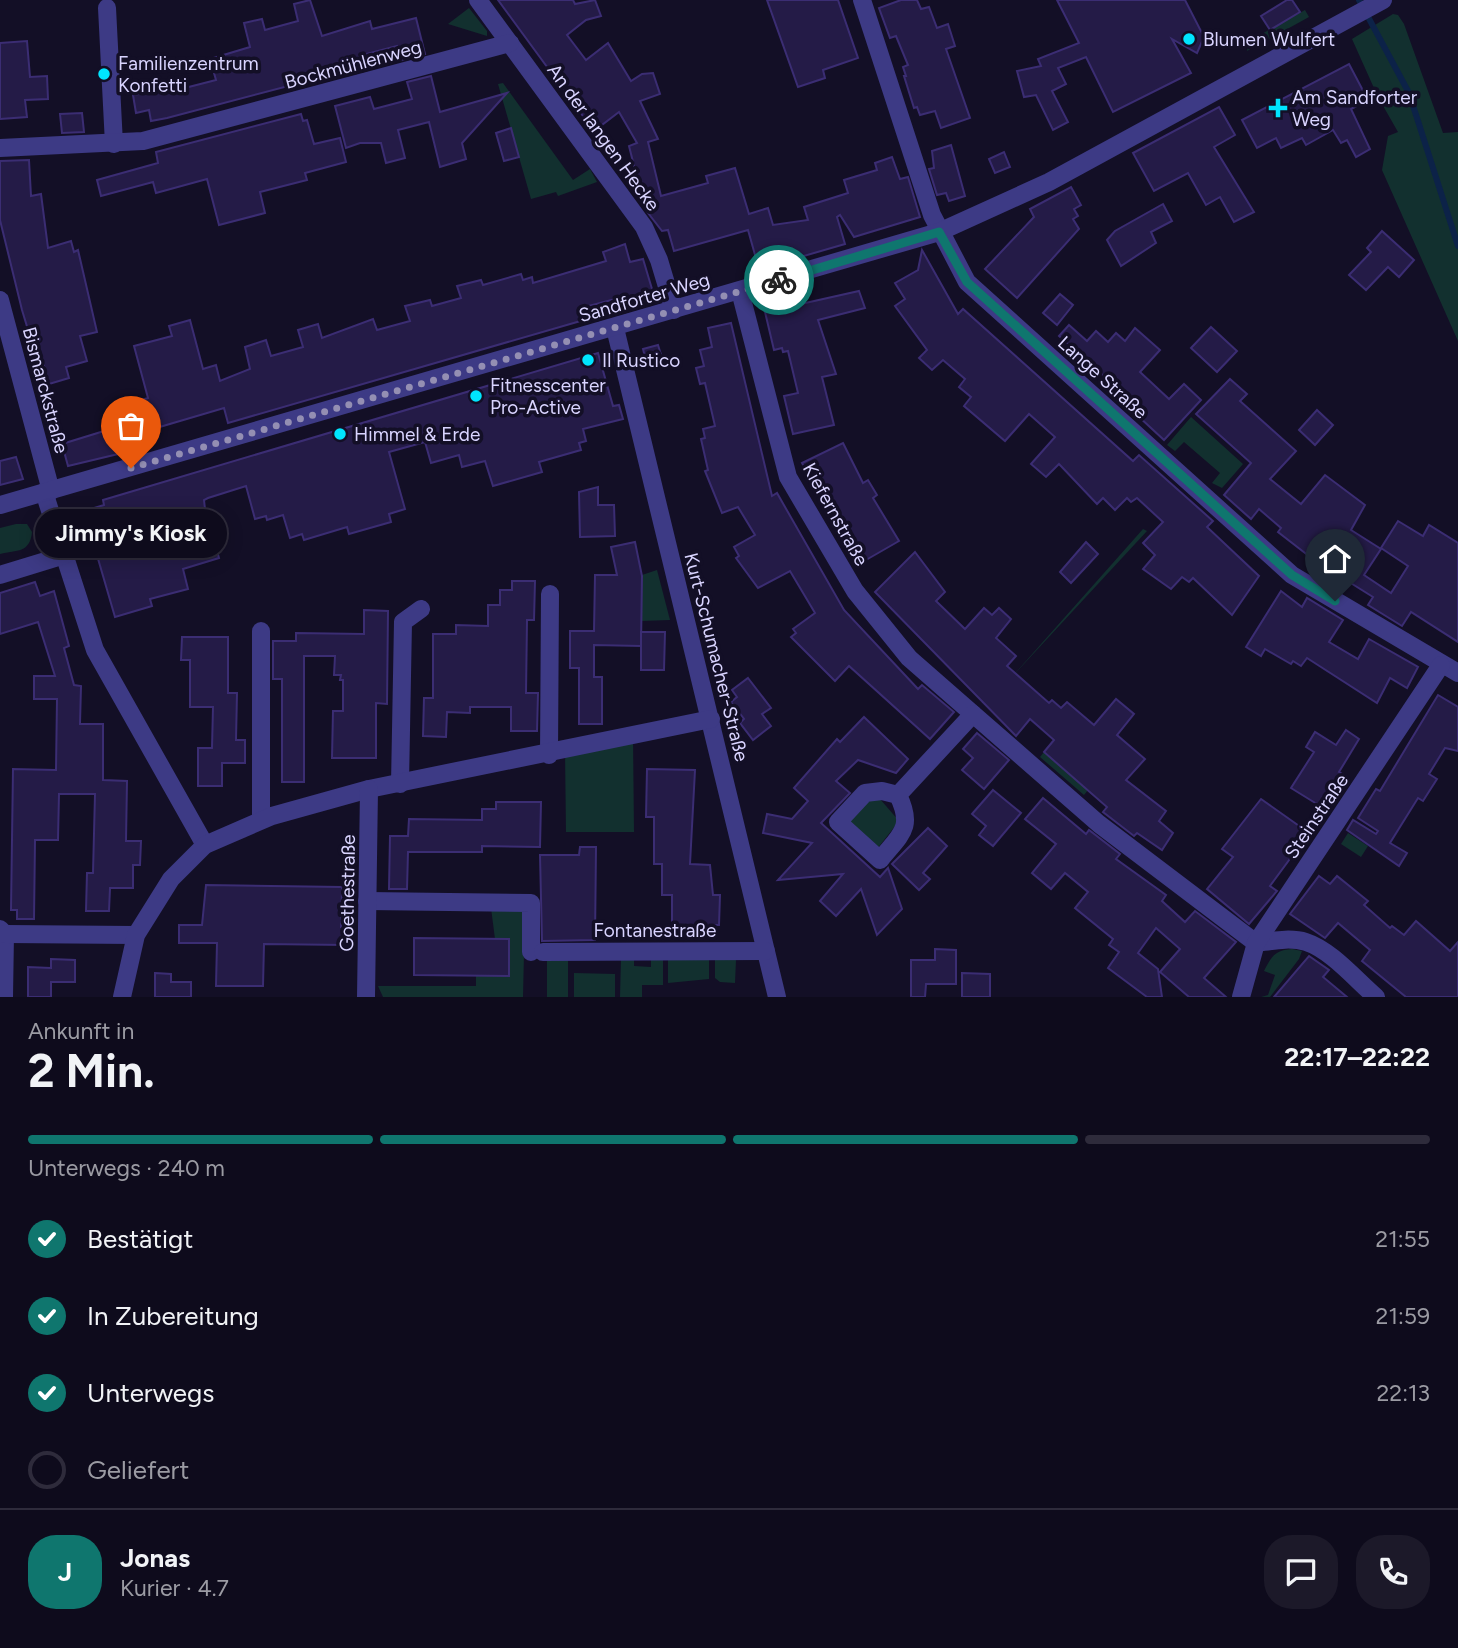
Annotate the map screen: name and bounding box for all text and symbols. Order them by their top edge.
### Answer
place label: Blumen Wulfert [1203,28,1335,51]
marker: Blumen Wulfert [1181,31,1197,47]
street label: Bockmühlenweg [282,35,424,94]
place label: Familienzentrum Konfetti [118,52,259,97]
street label: An der langen Hecke [542,59,665,215]
marker: Familienzentrum Konfetti [96,66,112,82]
place label: Am Sandforter Weg [1292,86,1418,131]
marker: Am Sandforter Weg [1270,100,1286,116]
courier [744,245,814,315]
icon: bike [760,261,798,299]
street label: Sandforter Weg [576,268,712,327]
street label: Bismarckstraße [18,324,73,456]
street label: Lange Straße [1053,331,1152,424]
place label: Il Rustico [602,349,680,372]
marker: Il Rustico [580,352,596,368]
place label: Fitnesscenter Pro-Active [490,374,606,419]
marker: Fitnesscenter Pro-Active [468,388,484,404]
pin [101,396,161,468]
icon: bag [112,407,150,445]
place label: Himmel & Erde [354,423,480,446]
marker: Himmel & Erde [332,426,348,442]
street label: Kiefernstraße [798,459,873,570]
callout: Jimmy's Kiosk [35,510,227,559]
text: Jimmy's Kiosk [55,519,207,547]
pin [1305,529,1365,601]
icon: home [1316,540,1354,578]
street label: Kurt-Schumacher-Straße [679,550,754,764]
street label: Steinstraße [1280,769,1353,863]
street label: Goethestraße [335,834,360,952]
street label: Fontanestraße [594,919,716,942]
text: Ankunft in [28,1017,134,1045]
text: 22:17–22:22 [1284,1041,1430,1073]
text: 2 Min. [28,1043,155,1099]
text: Unterwegs · 240 m [28,1154,225,1182]
icon: check [28,1220,66,1258]
text: Bestätigt [87,1223,193,1255]
text: 21:55 [1375,1225,1430,1253]
icon: check [28,1297,66,1335]
text: In Zubereitung [87,1300,259,1332]
text: 21:59 [1376,1302,1430,1330]
icon: check [28,1374,66,1412]
text: Unterwegs [87,1377,214,1409]
text: 22:13 [1376,1379,1430,1407]
text: Geliefert [87,1454,189,1486]
button: chat [1264,1535,1338,1609]
button: phone [1356,1535,1430,1609]
text: Jonas [120,1542,190,1574]
text: J [58,1556,72,1588]
text: Kurier · 4.7 [120,1574,229,1602]

